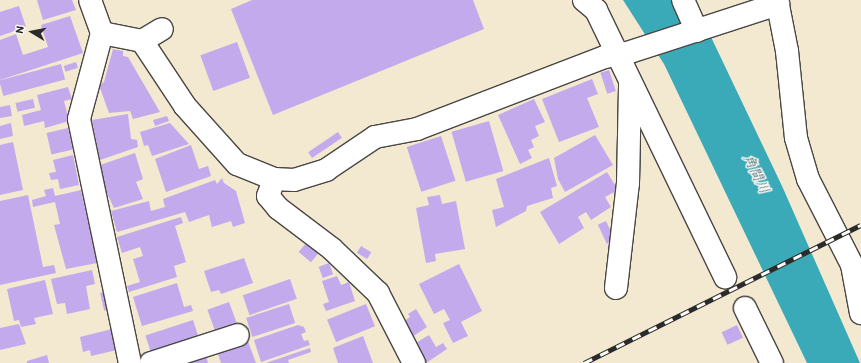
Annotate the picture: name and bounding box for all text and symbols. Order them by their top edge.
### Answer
north arrow [12,12,52,52]
text: N [13,25,27,35]
water label: 角間川 [739,151,773,197]

